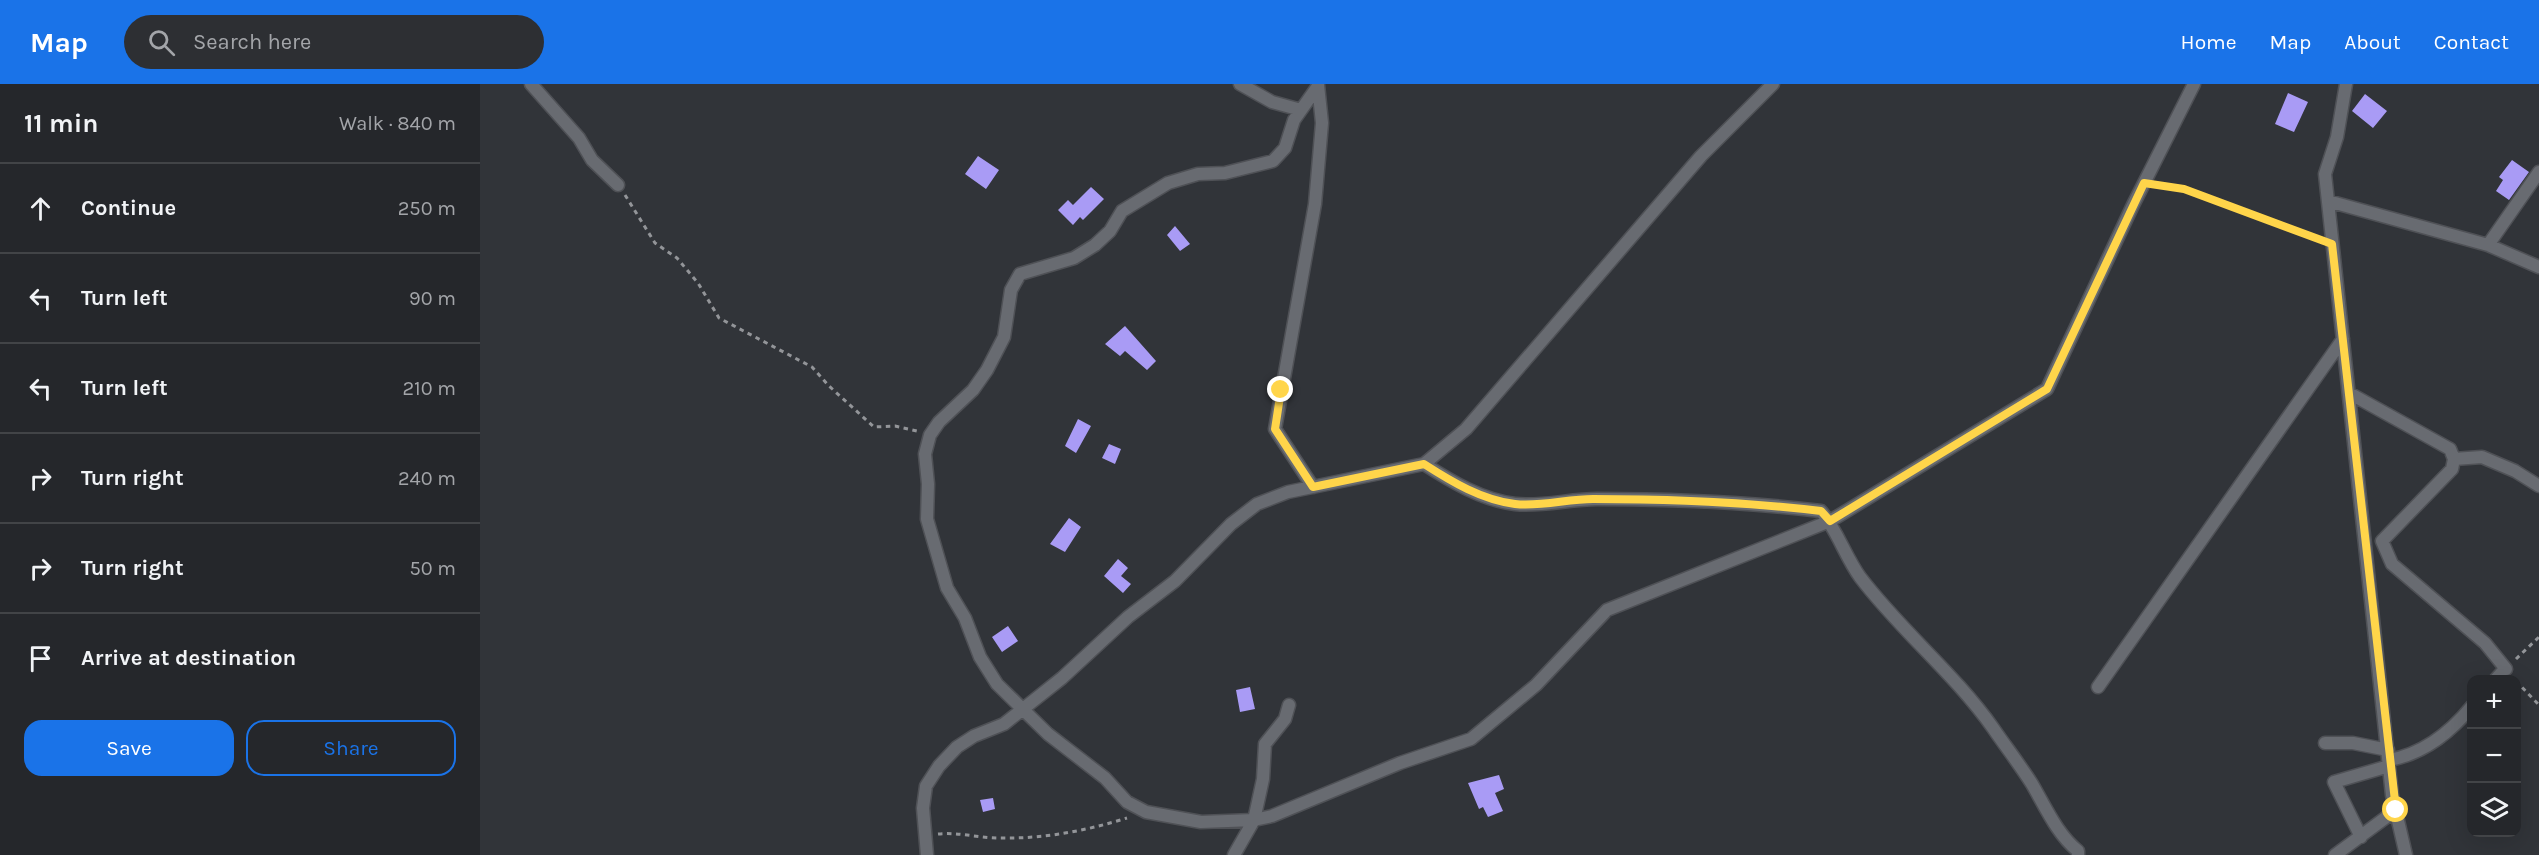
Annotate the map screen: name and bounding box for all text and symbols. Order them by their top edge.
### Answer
search box [124,15,544,69]
text: Map [30,26,88,59]
icon: search [145,26,178,59]
text: Search here [193,29,311,55]
text: Home [2181,30,2237,54]
text: Map [2270,30,2311,54]
text: About [2344,30,2401,54]
text: Contact [2434,30,2509,54]
text: 11 min [24,108,99,139]
text: Walk · 840 m [339,112,456,135]
icon: ahead [24,192,57,225]
text: Continue [81,195,176,221]
text: 250 m [398,197,456,220]
icon: left [24,282,57,315]
text: Turn left [81,285,168,311]
text: 90 m [409,287,456,310]
icon: left [24,372,57,405]
text: Turn left [81,375,168,401]
route end [1267,376,1293,402]
text: 210 m [402,377,456,400]
icon: right [24,462,57,495]
text: Turn right [81,465,184,491]
text: 240 m [398,467,456,490]
icon: right [24,552,57,585]
text: Turn right [81,555,184,581]
text: 50 m [409,557,456,580]
icon: arrive [24,642,57,675]
text: Arrive at destination [81,645,296,671]
map controls [2467,675,2521,837]
button: + [2467,675,2521,729]
button: Save [24,720,234,776]
button: Share [246,720,456,776]
button: − [2467,729,2521,783]
button: layers [2467,783,2521,837]
route start [2382,796,2408,822]

